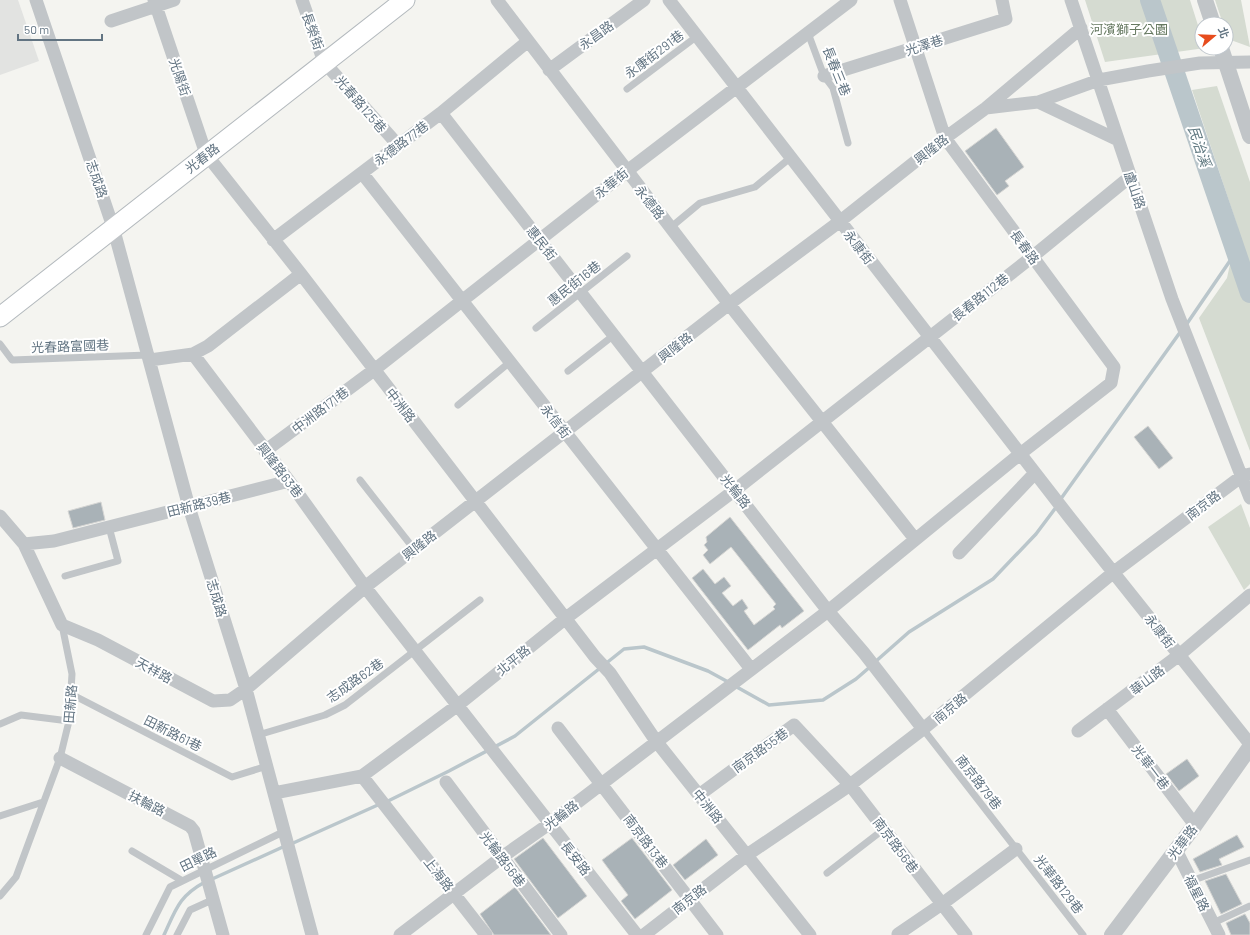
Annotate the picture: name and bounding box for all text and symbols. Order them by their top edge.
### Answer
street label: 長榮街 [299,10,327,52]
scale bar [18,16,102,42]
north arrow [1194,16,1234,56]
street label: 永昌路 [576,17,616,53]
park label: 河濱獅子公園 [1090,21,1168,37]
text: 50 m [24,22,49,36]
text: 北 [1216,25,1232,40]
street label: 永康街291巷 [621,27,687,81]
street label: 光澤巷 [903,31,945,59]
street label: 長春三巷 [820,44,854,98]
street label: 光陽街 [166,56,194,98]
street label: 光春路125巷 [332,72,390,136]
street label: 永德路77巷 [371,117,431,169]
water label: 民治溪 [1185,123,1216,171]
street label: 興隆路 [911,131,951,167]
street label: 光春路 [182,140,222,176]
street label: 志成路 [83,158,111,200]
street label: 永華街 [591,165,631,201]
street label: 盧山路 [1121,169,1149,211]
street label: 永德路 [632,182,668,222]
street label: 惠民街 [524,223,560,263]
street label: 永康街 [841,227,877,267]
street label: 長春路 [1007,227,1043,267]
street label: 惠民街16巷 [544,257,604,309]
street label: 長春路112巷 [948,270,1012,324]
street label: 興隆路 [655,329,695,365]
street label: 光春路富國巷 [31,337,109,355]
street label: 中洲路171巷 [288,383,352,437]
street label: 中洲路 [383,385,419,425]
street label: 永信街 [538,401,574,441]
street label: 興隆路63巷 [254,439,306,501]
street label: 光輪路 [718,471,754,511]
street label: 南京路 [1183,487,1223,523]
street label: 田新路39巷 [165,488,233,520]
street label: 興隆路 [399,527,439,563]
street label: 志成路 [204,577,230,619]
street label: 永康街 [1142,611,1178,651]
street label: 北平路 [493,642,533,678]
street label: 天祥路 [133,654,175,686]
street label: 志成路62巷 [324,655,386,705]
street label: 華山路 [1127,662,1167,698]
street label: 田新路 [60,684,80,724]
street label: 南京路 [930,689,970,727]
street label: 田新路61巷 [141,712,205,754]
street label: 南京路55巷 [729,724,791,776]
street label: 光華一巷 [1129,741,1173,793]
street label: 南京路79巷 [953,751,1005,813]
street label: 中洲路 [690,786,726,826]
street label: 扶輪路 [126,787,168,819]
street label: 光輪路 [541,797,581,833]
street label: 南京路13巷 [621,811,671,871]
street label: 南京路56巷 [870,814,922,876]
street label: 光華路 [1164,822,1200,862]
street label: 光輪路56巷 [477,828,529,890]
street label: 長安路 [558,838,594,878]
street label: 田單路 [177,843,219,875]
street label: 光華路129巷 [1031,851,1087,917]
street label: 上海路 [421,854,457,894]
street label: 福星路 [1181,872,1213,914]
street label: 南京路 [669,881,709,917]

